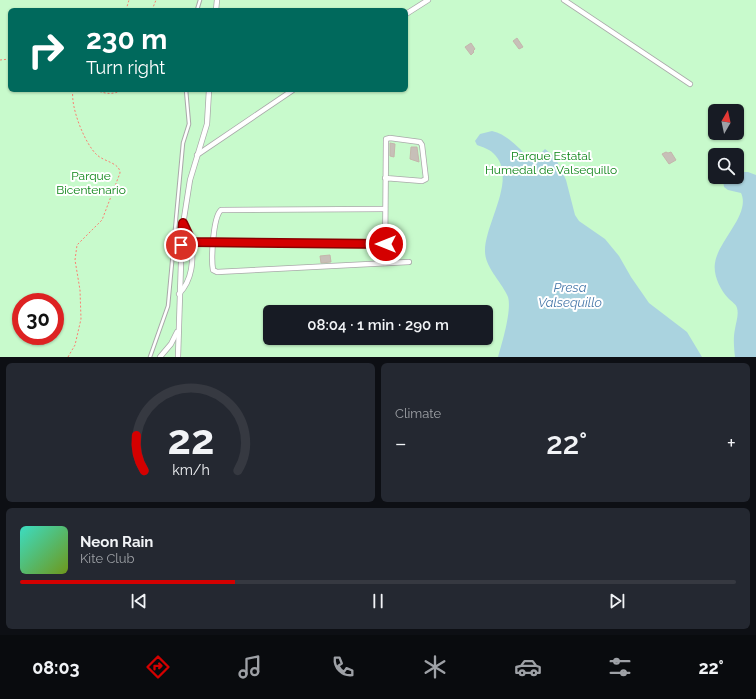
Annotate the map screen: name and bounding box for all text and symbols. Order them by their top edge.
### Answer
text: 230 m [86,23,167,56]
icon: right [20,24,72,76]
text: Turn right [86,57,165,78]
north arrow [708,104,744,140]
map controls [708,104,744,184]
button: search [708,148,744,184]
park label: Parque Estatal Humedal de Valsequillo [485,149,617,177]
park label: Parque Bicentenario [56,169,126,197]
position arrow [365,223,407,265]
pin [164,228,198,262]
icon: arrive [170,234,192,256]
water label: Presa Valsequillo [538,280,602,310]
speed limit sign: 30 [12,293,64,345]
text: 08:04 · 1 min · 290 m [307,316,449,334]
text: Climate [395,406,441,421]
text: 22 [167,414,214,463]
text: 22° [546,426,587,461]
text: − [395,430,407,456]
text: + [727,430,736,456]
text: km/h [172,461,209,477]
text: Neon Rain [80,533,153,551]
text: Kite Club [80,551,135,566]
icon: previous [128,590,150,612]
icon: pause [367,590,389,612]
icon: next [606,590,628,612]
icon: directions [144,653,172,681]
icon: music [236,653,264,681]
icon: phone [329,653,357,681]
icon: climate [421,653,449,681]
icon: car [514,653,542,681]
icon: filters [606,653,634,681]
text: 08:03 [32,657,80,678]
text: 22° [698,657,724,678]

